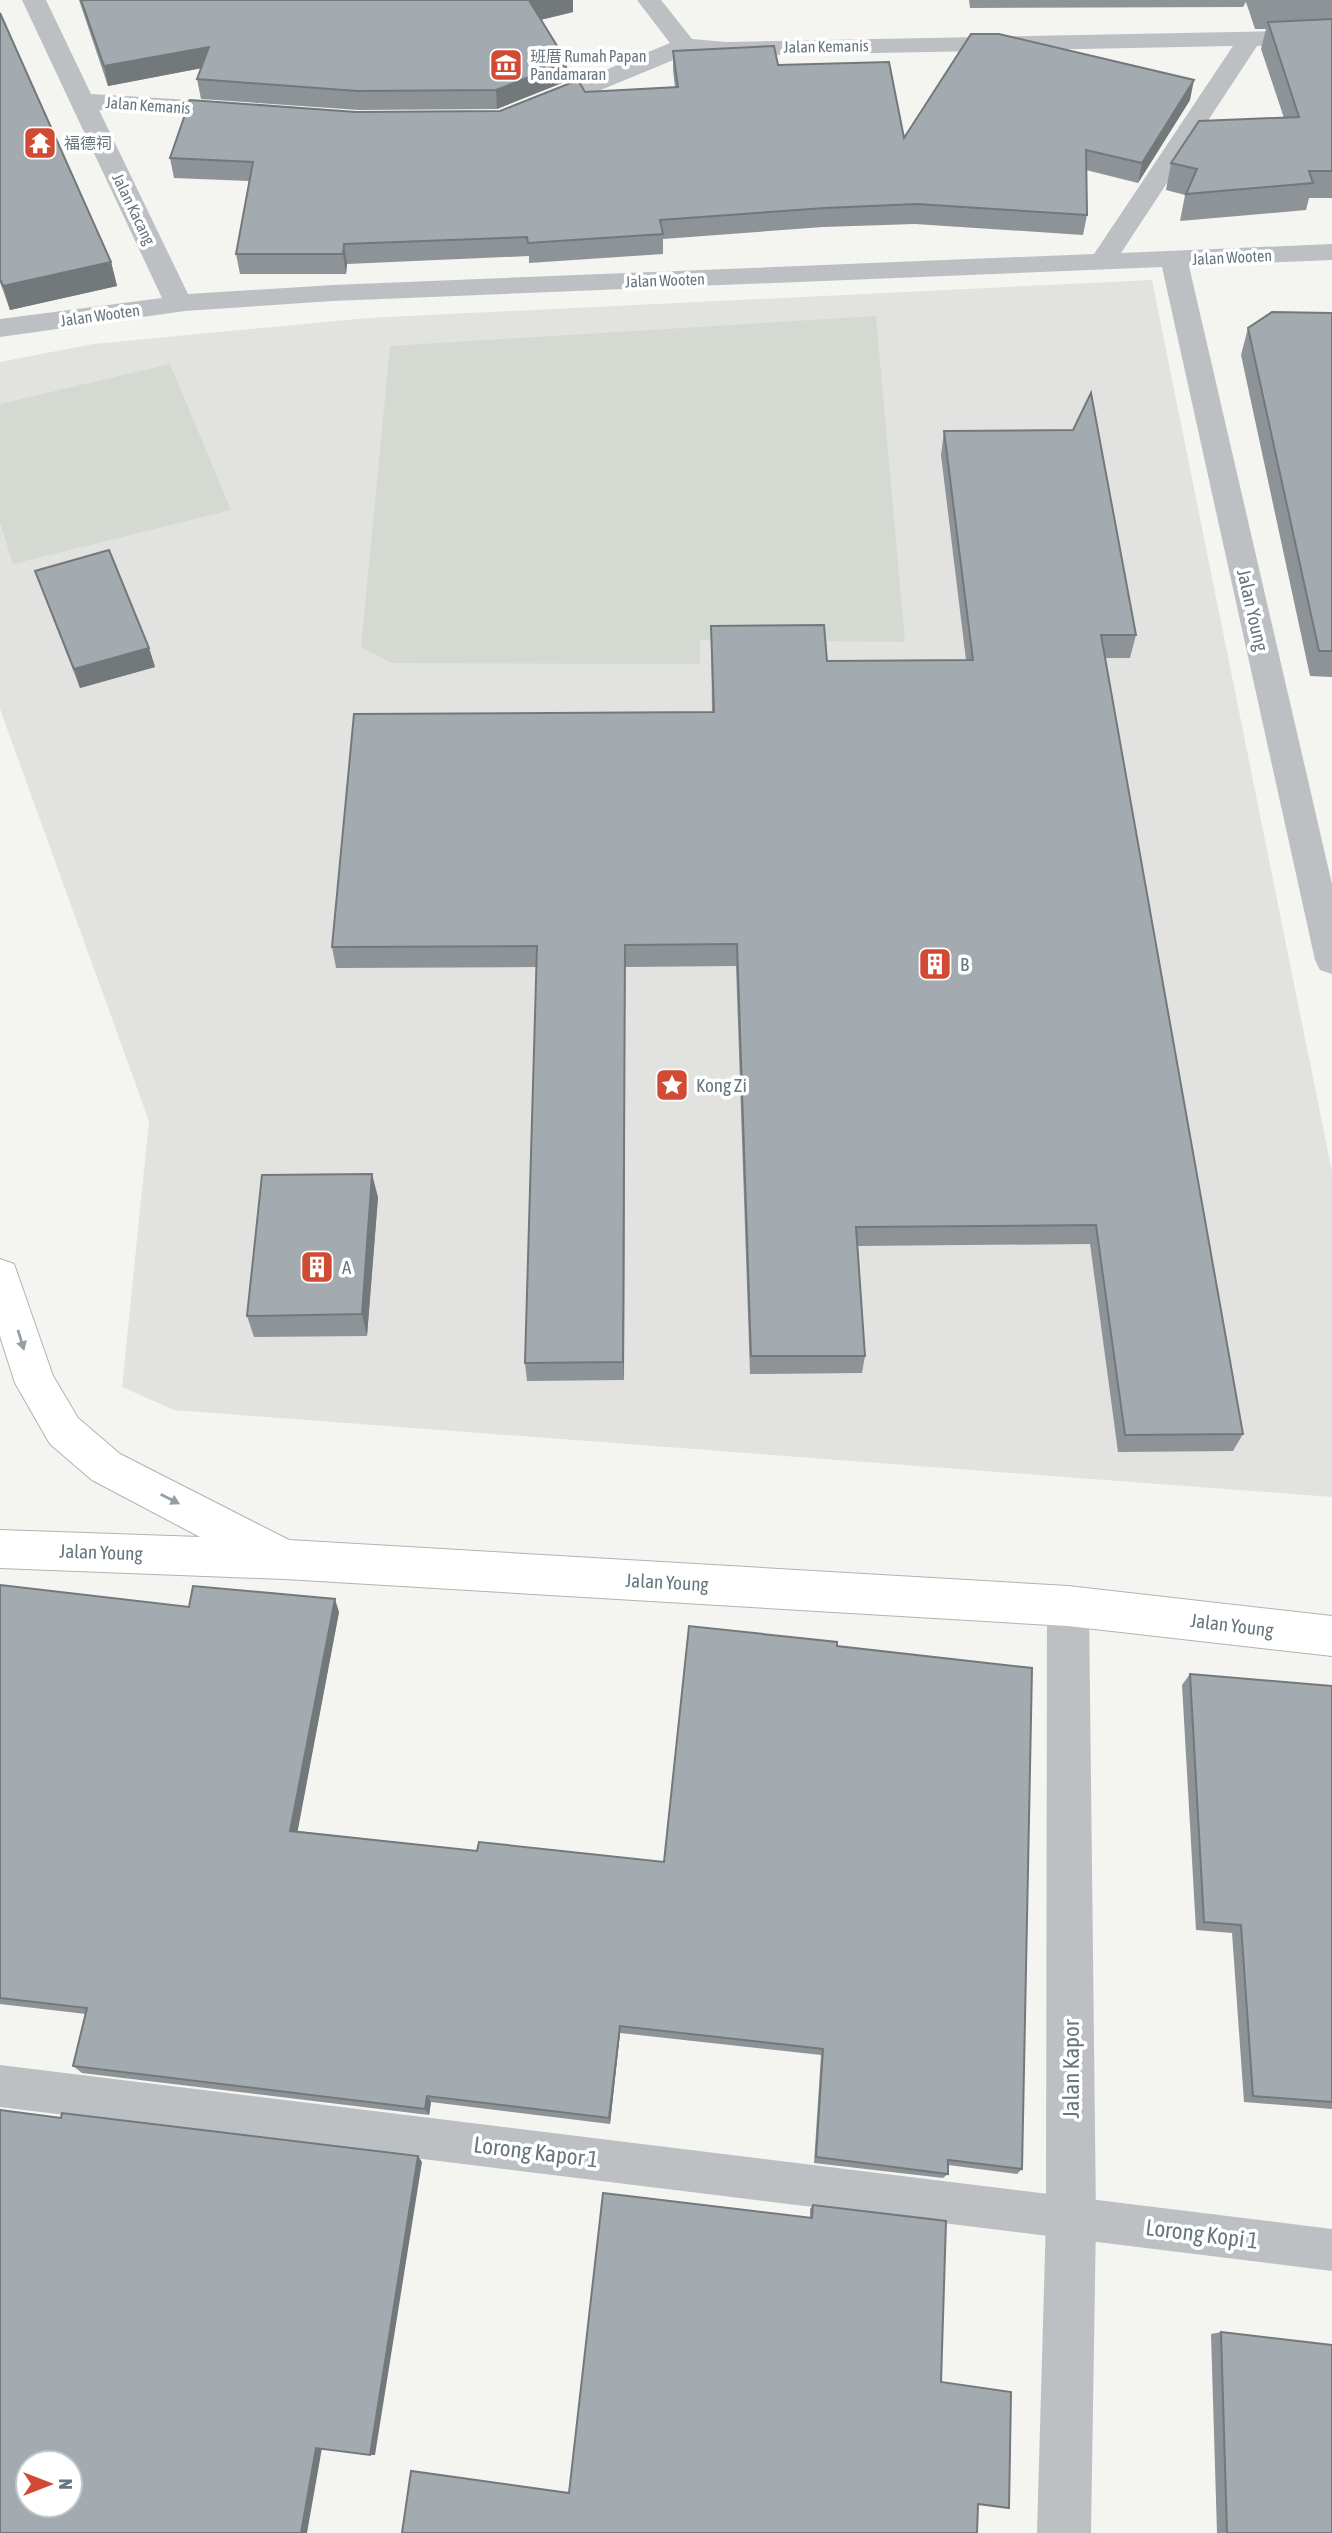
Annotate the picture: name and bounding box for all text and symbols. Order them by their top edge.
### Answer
street label: Jalan Kemanis [783,36,869,56]
museum icon: 班厝 Rumah Papan Pandamaran [487,46,525,84]
place label: 班厝 Rumah Papan Pandamaran [530,47,647,83]
street label: Jalan Kemanis [105,93,191,117]
temple icon: 福德祠 [21,124,59,162]
place label: 福德祠 [64,134,112,152]
street label: Jalan Kacang [108,170,159,248]
street label: Jalan Wooten [1192,246,1272,268]
street label: Jalan Wooten [625,270,705,290]
street label: Jalan Wooten [59,301,141,329]
street label: Jalan Young [1233,567,1273,654]
building icon: B [916,945,954,983]
place label: B [960,953,969,975]
place icon: Kong Zi [653,1066,691,1104]
place label: Kong Zi [696,1074,747,1096]
building icon: A [298,1248,336,1286]
place label: A [342,1256,352,1278]
one-way arrow [17,1330,27,1351]
one-way arrow [160,1494,180,1505]
street label: Jalan Young [59,1540,144,1564]
street label: Jalan Young [625,1569,710,1595]
street label: Jalan Young [1189,1609,1276,1641]
street label: Jalan Kapor [1058,2018,1084,2119]
street label: Lorong Kapor 1 [472,2131,600,2173]
street label: Lorong Kopi 1 [1144,2214,1260,2254]
north arrow [14,2449,84,2519]
text: N [55,2478,77,2490]

